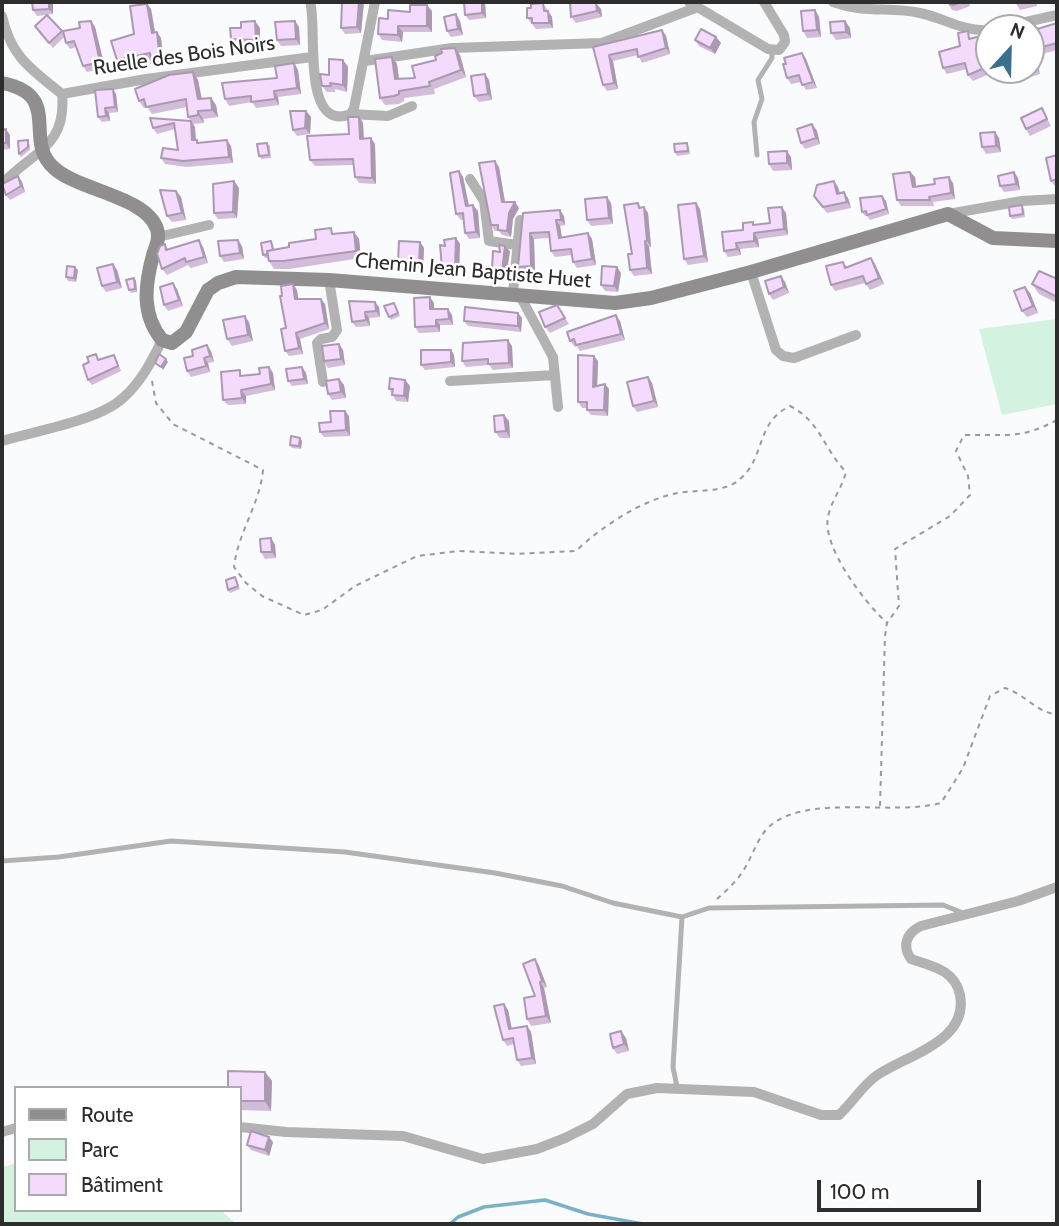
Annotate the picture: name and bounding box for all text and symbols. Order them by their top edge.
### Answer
north arrow [975,14,1045,84]
text: N [1007,18,1028,44]
street label: Ruelle des Bois Noirs [92,31,276,81]
street label: Chemin Jean Baptiste Huet [354,248,592,294]
legend [14,1086,242,1212]
text: Route [81,1102,134,1127]
text: Parc [81,1137,119,1162]
scale bar [821,1166,986,1210]
text: Bâtiment [81,1172,163,1197]
text: 100 m [830,1179,889,1204]

